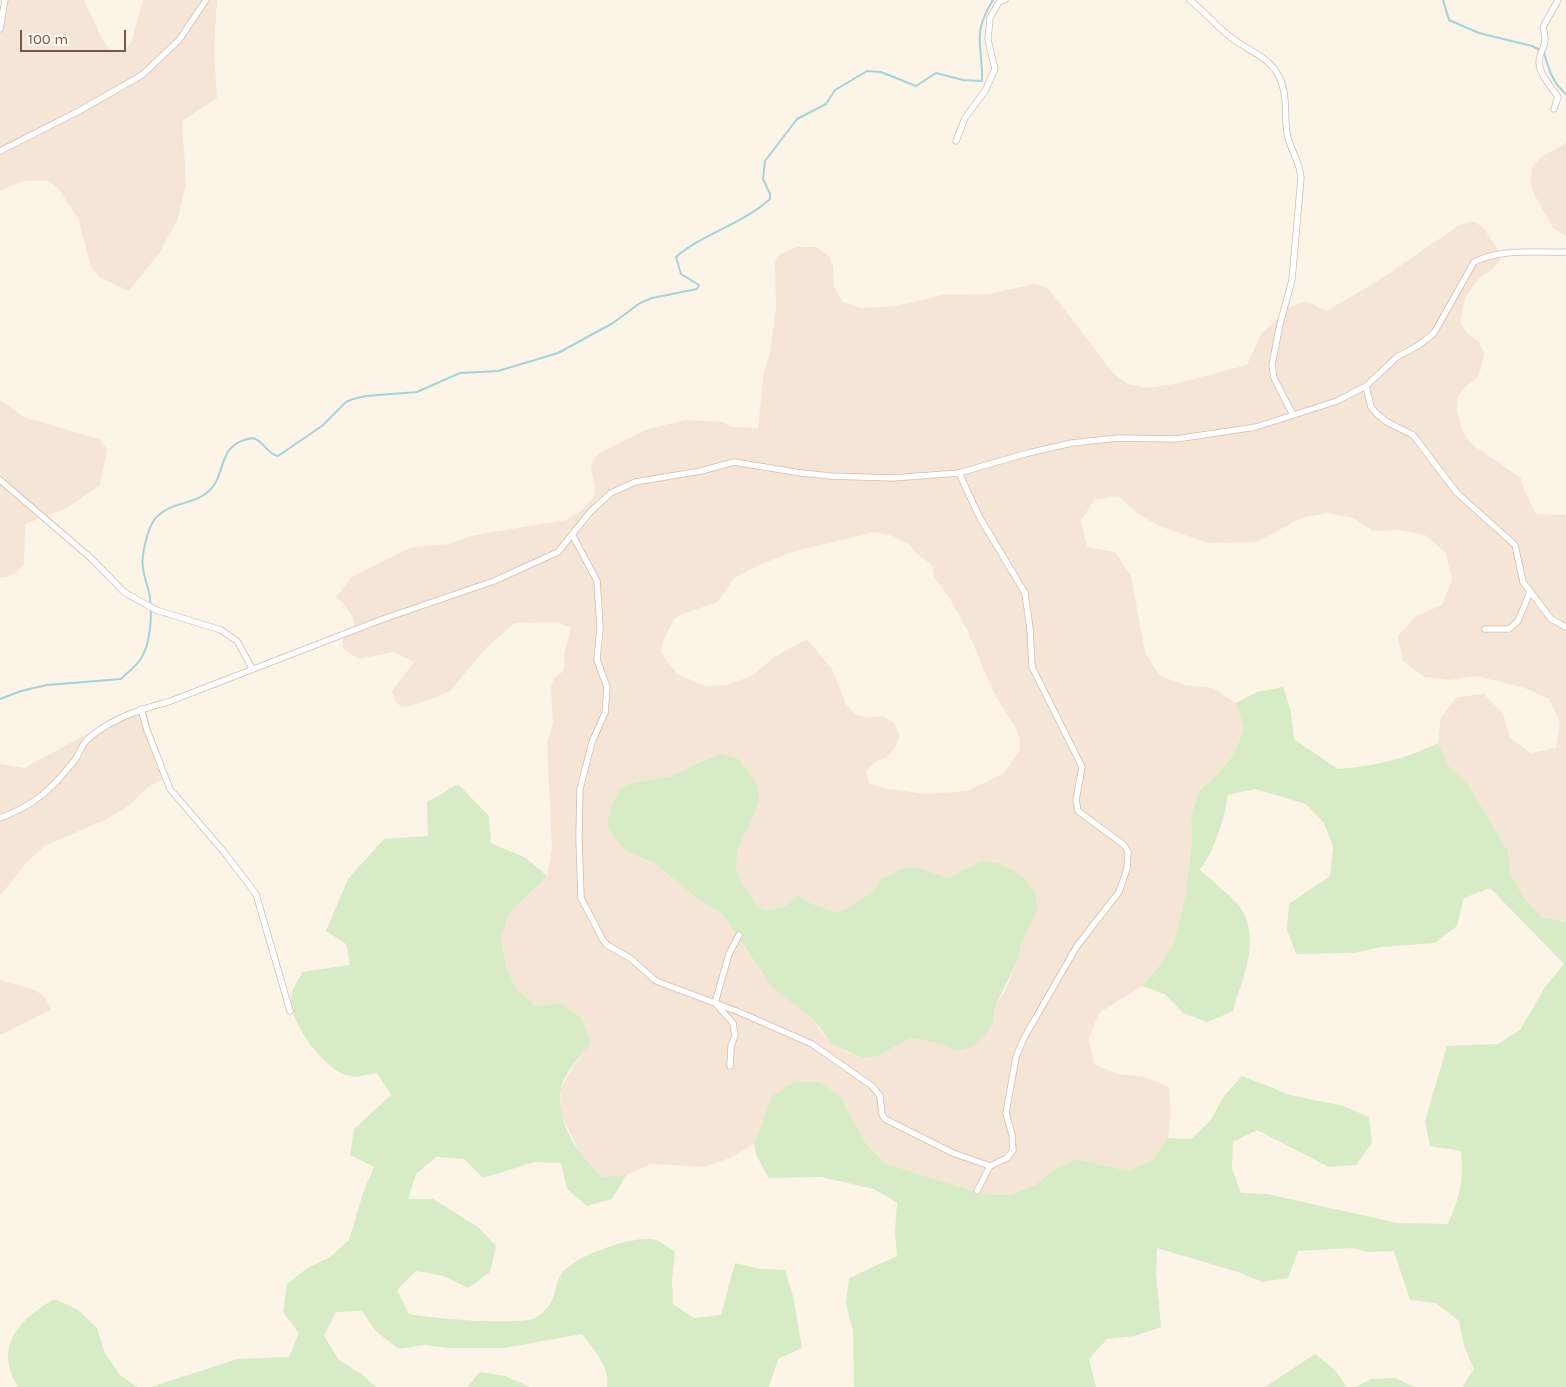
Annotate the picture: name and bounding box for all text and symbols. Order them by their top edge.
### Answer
scale bar [22,20,129,52]
text: 100 m [28,30,68,48]

